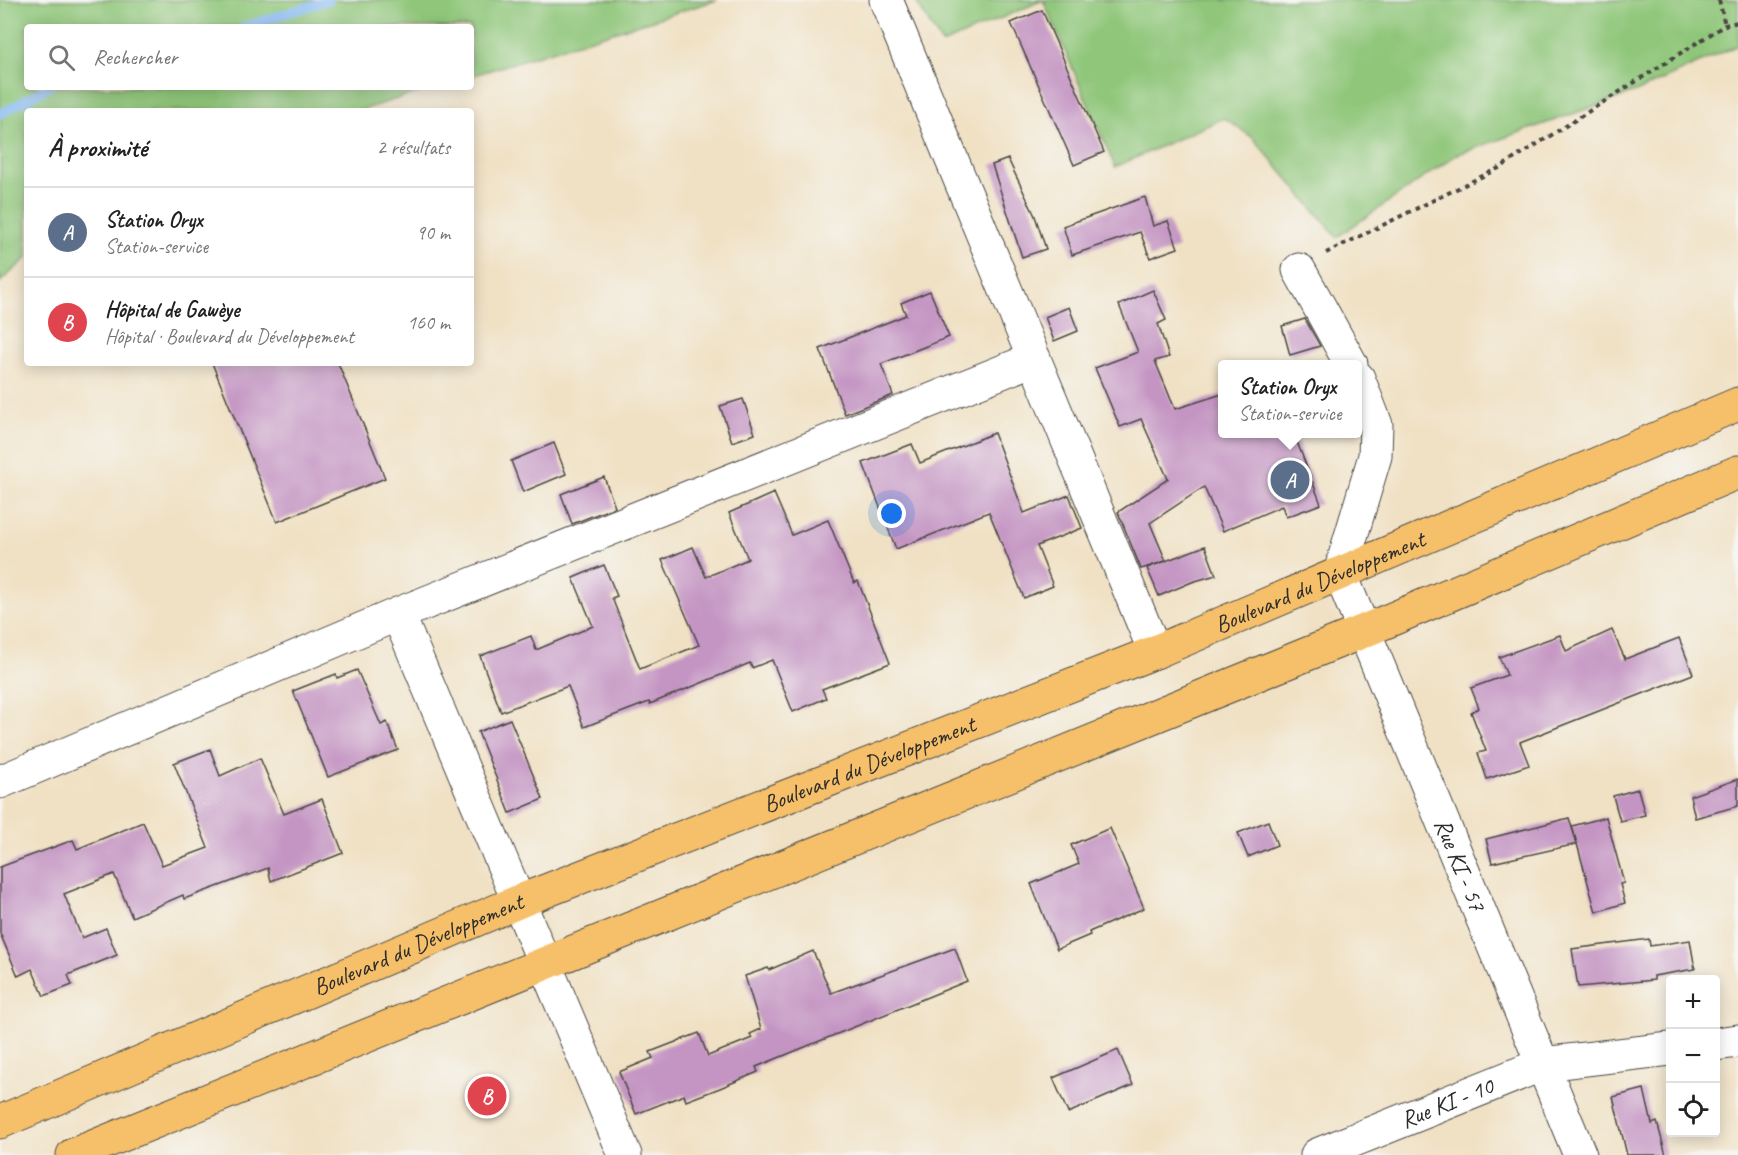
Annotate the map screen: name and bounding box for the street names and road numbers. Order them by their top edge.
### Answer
street label: Boulevard du Développement [1210,523,1431,640]
street label: Boulevard du Développement [759,708,981,819]
street label: Rue KI - 57 [1428,814,1493,916]
street label: Boulevard du Développement [308,886,529,1002]
street label: Rue KI - 10 [1396,1070,1500,1135]

